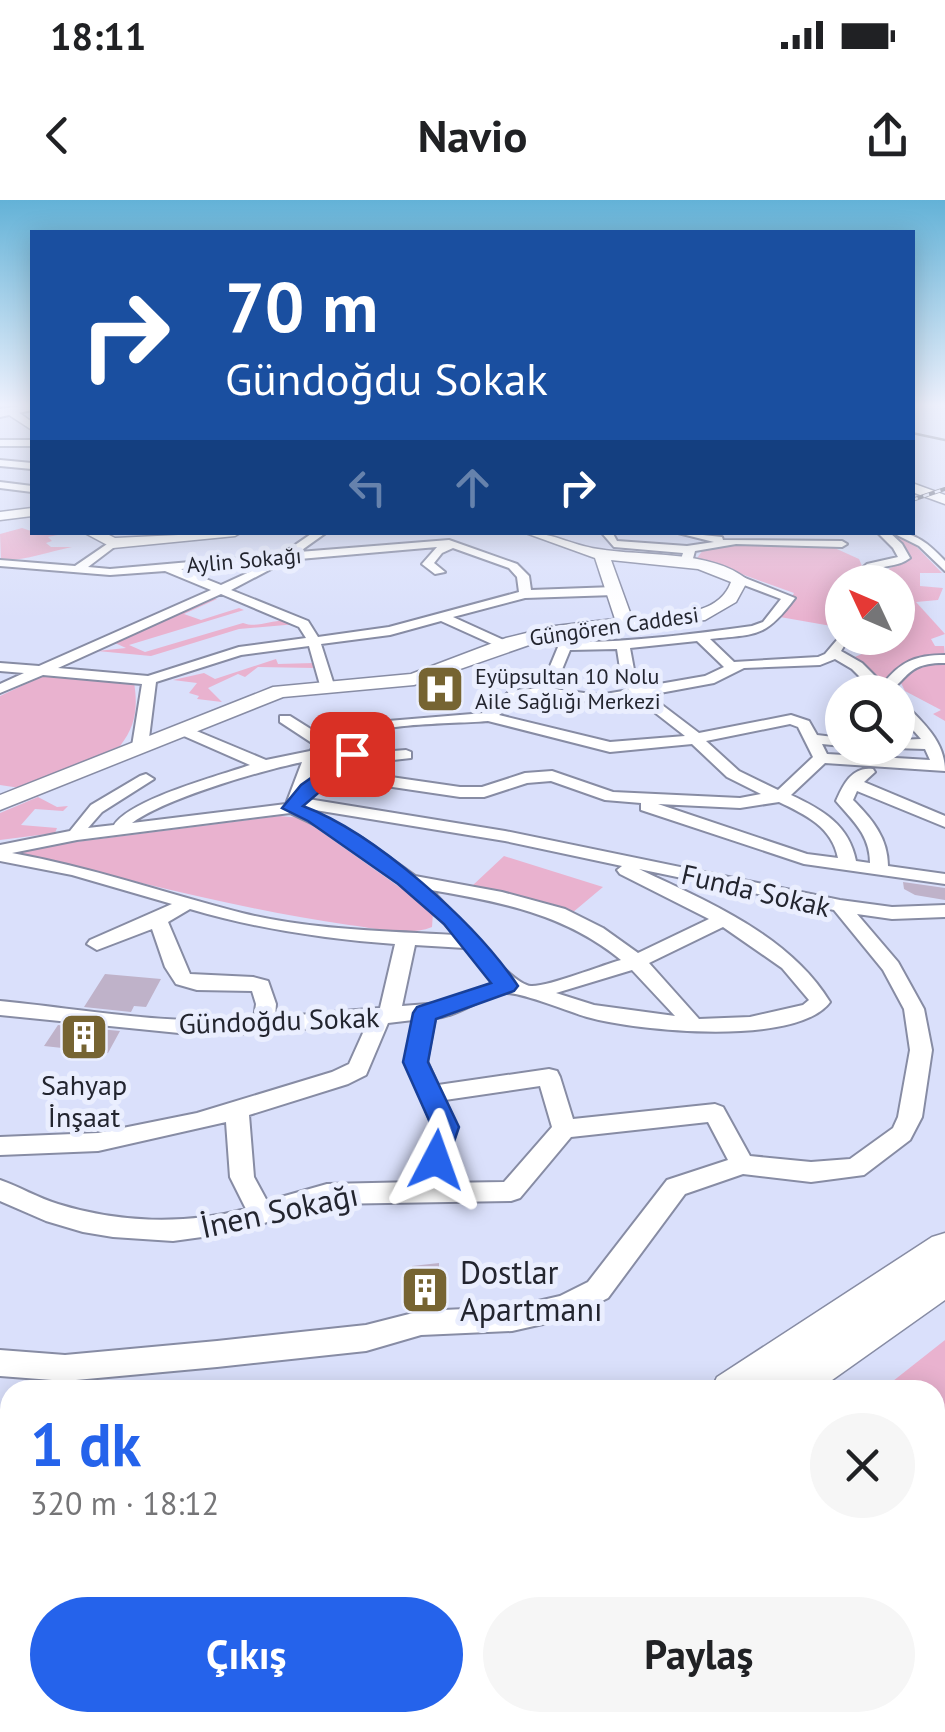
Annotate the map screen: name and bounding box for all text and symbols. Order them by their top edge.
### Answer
text: 18:11 [50,11,146,60]
text: Navio [418,106,527,164]
icon: back [30,108,85,163]
icon: share [860,108,915,163]
text: 70 m [225,261,378,351]
icon: right [60,270,190,400]
text: Gündoğdu Sokak [225,349,548,407]
icon: left [340,460,395,515]
icon: ahead [445,460,500,515]
icon: right [550,460,605,515]
street label: Aylin Sokağı [185,541,303,579]
north arrow [825,565,915,655]
map controls [825,565,915,765]
street label: Güngören Caddesi [528,600,700,652]
place label: Eyüpsultan 10 Nolu Aile Sağlığı Merkezi [475,662,661,715]
hospital icon: Eyüpsultan 10 Nolu Aile Sağlığı Merkezi [414,663,466,715]
button: search [825,675,915,765]
pin [310,712,395,797]
icon: arrive [325,727,380,782]
street label: Funda Sokak [678,855,835,925]
street label: Gündoğdu Sokak [178,998,381,1042]
building icon: Sahyap İnşaat [58,1011,110,1063]
place label: Sahyap İnşaat [41,1066,127,1135]
position arrow [384,1108,488,1212]
street label: İnen Sokağı [196,1173,362,1247]
place label: Dostlar Apartmanı [460,1251,603,1330]
building icon: Dostlar Apartmanı [399,1264,451,1316]
text: 1 dk [30,1405,141,1483]
button: close [810,1413,915,1518]
text: 320 m · 18:12 [30,1482,219,1524]
button: Çıkış [30,1597,463,1712]
button: Paylaş [483,1597,915,1712]

